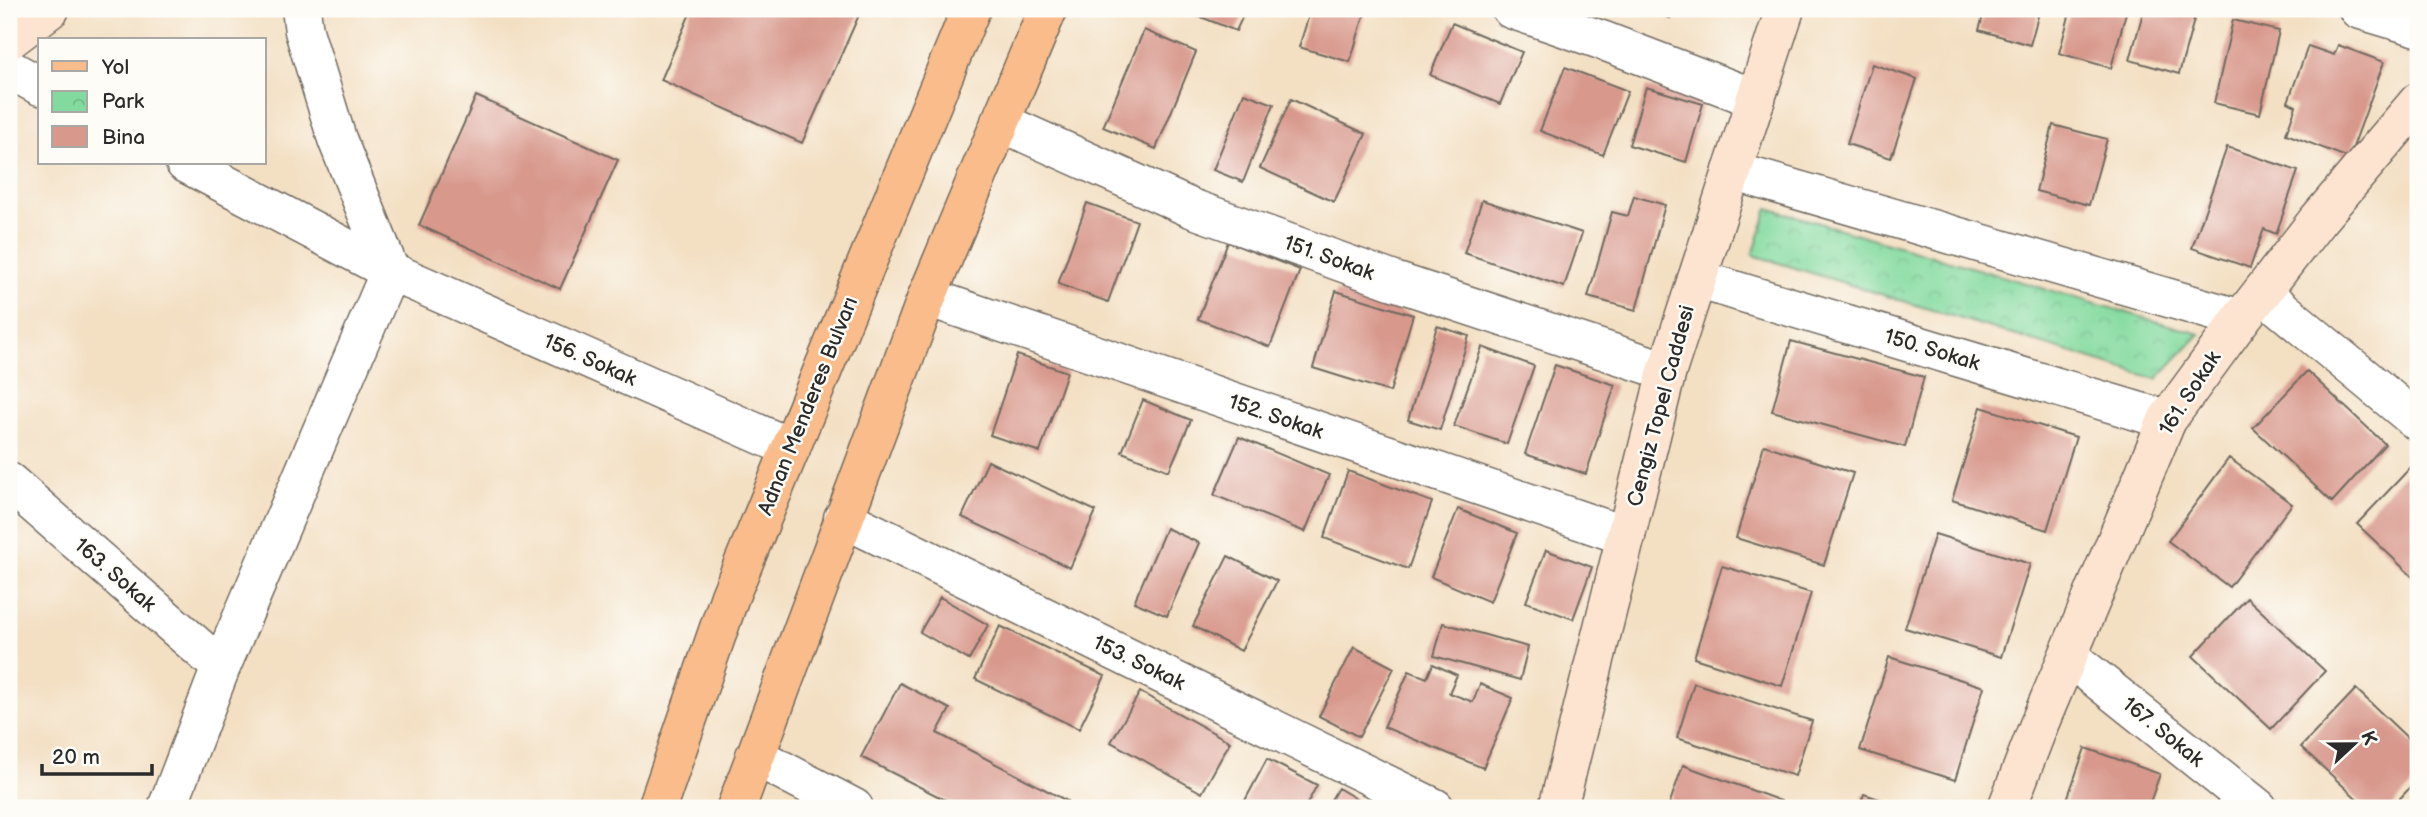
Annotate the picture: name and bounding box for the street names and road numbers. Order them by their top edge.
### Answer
street label: 151. Sokak [1280,230,1378,286]
street label: Adnan Menderes Bulvarı [753,293,863,519]
street label: Cengiz Topel Caddesi [1622,303,1700,509]
street label: 150. Sokak [1881,324,1983,377]
street label: 156. Sokak [540,328,641,392]
street label: 161. Sokak [2154,346,2227,440]
street label: 152. Sokak [1225,389,1327,445]
street label: 163. Sokak [69,533,161,618]
street label: 153. Sokak [1089,630,1190,696]
street label: 167. Sokak [2117,692,2209,773]

